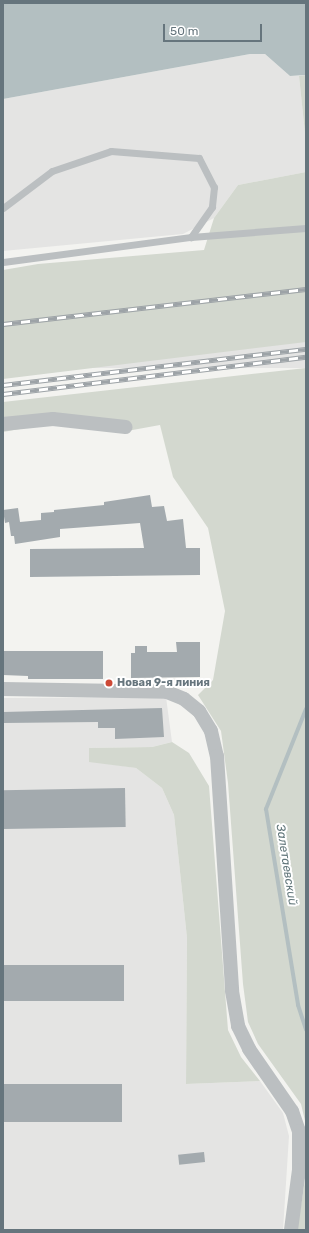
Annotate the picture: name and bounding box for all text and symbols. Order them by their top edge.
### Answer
scale bar [165,16,264,42]
text: 50 m [170,24,198,38]
place label: Новая 9-я линия [117,676,210,690]
marker: Новая 9-я линия [104,678,114,688]
water label: Залетаевский [272,823,300,907]

